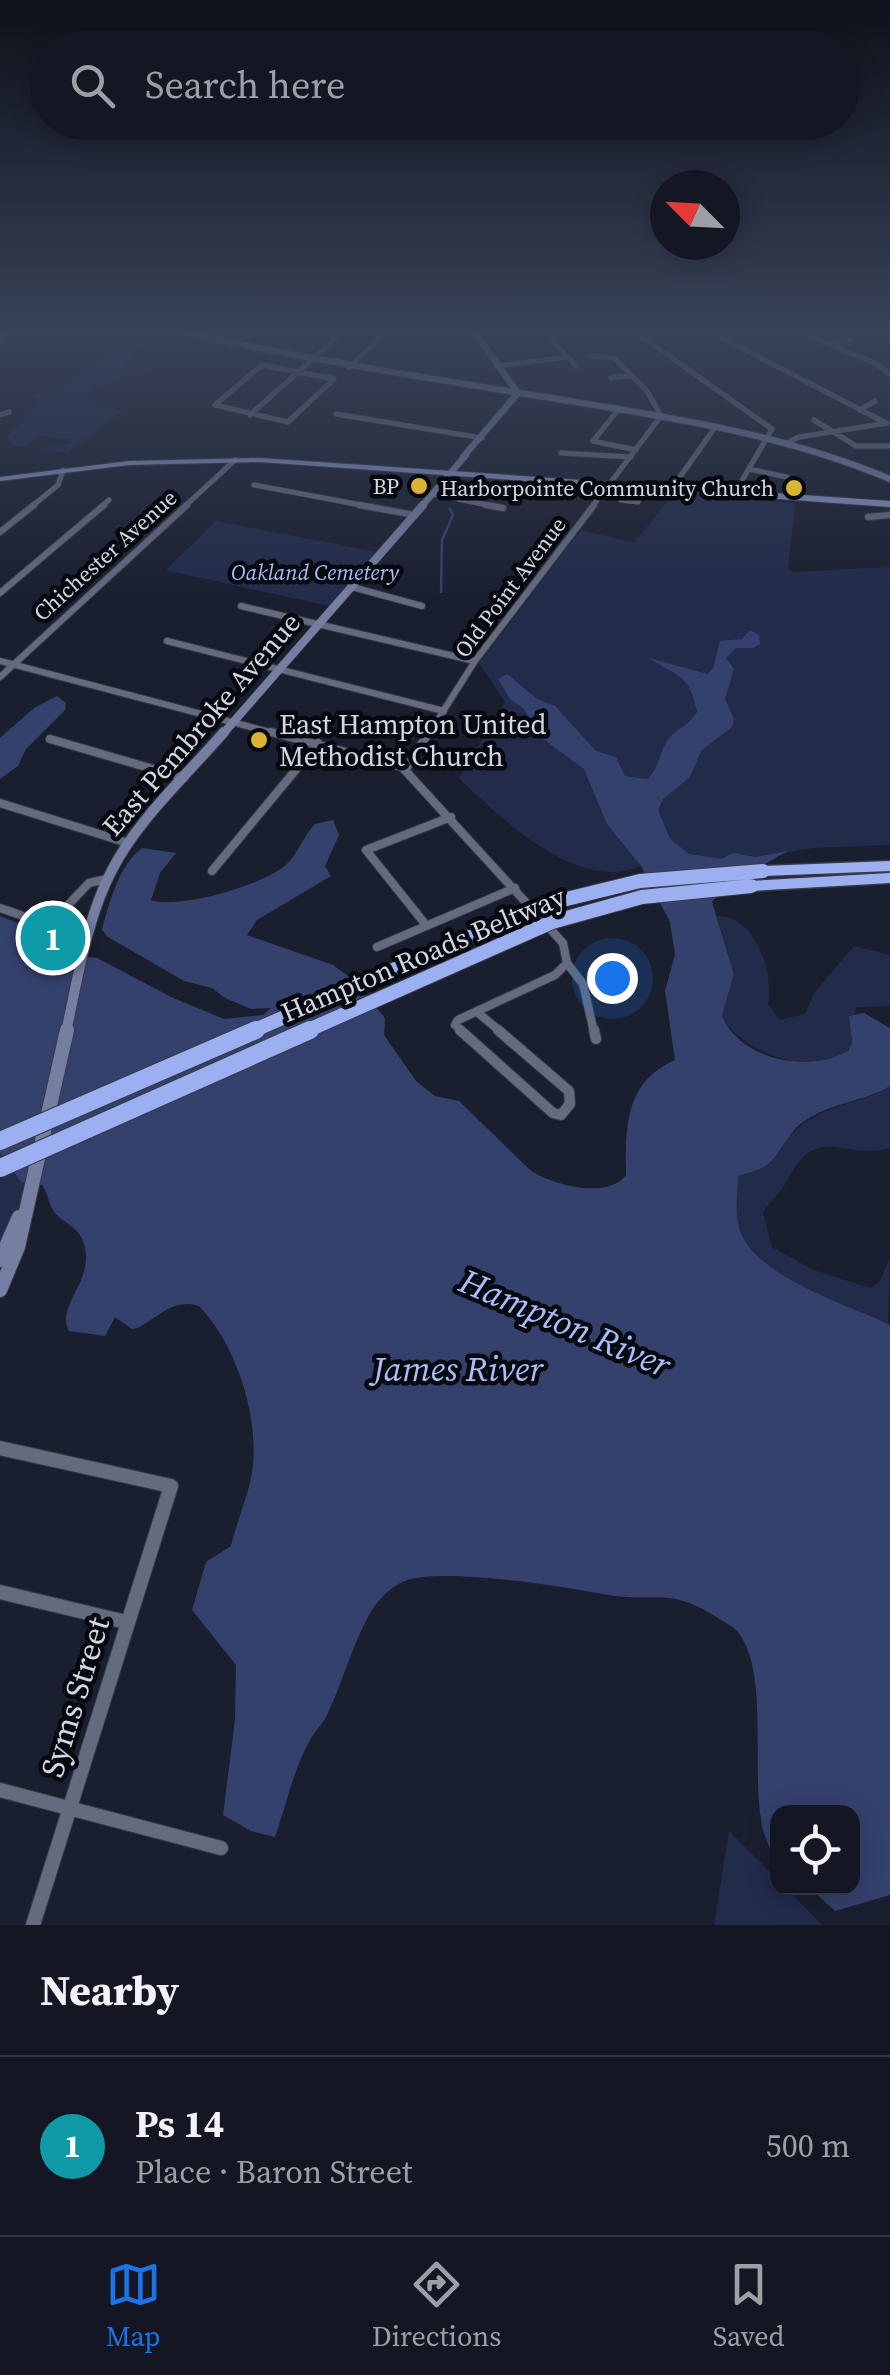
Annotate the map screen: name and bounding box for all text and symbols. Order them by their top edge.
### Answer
search box [30,30,860,140]
icon: search [65,58,120,113]
text: Search here [145,59,345,111]
north arrow [650,170,740,260]
place label: BP [373,471,399,501]
place label: Harborpointe Community Church [440,473,774,503]
marker: BP [408,475,430,497]
marker: Harborpointe Community Church [783,477,805,499]
street label: Chichester Avenue [27,483,183,627]
street label: Old Point Avenue [447,511,573,663]
park label: Oakland Cemetery [231,557,399,587]
street label: East Pembroke Avenue [93,604,309,844]
place label: East Hampton United Methodist Church [279,705,547,775]
marker: East Hampton United Methodist Church [248,729,270,751]
street label: Hampton Roads Beltway [275,877,571,1031]
pin: 1 [20,900,86,976]
your location [587,953,638,1004]
water label: Hampton River [451,1257,679,1389]
water label: James River [368,1345,544,1393]
street label: Syms Street [30,1611,120,1782]
map controls [770,1805,860,1895]
button: locate [770,1805,860,1895]
text: Nearby [40,1961,179,2019]
text: Ps 14 [135,2098,224,2150]
text: 1 [64,2124,81,2168]
text: 500 m [766,2124,850,2168]
text: Place · Baron Street [135,2150,412,2194]
tab: Map [106,2257,161,2355]
tab: Directions [372,2257,501,2355]
tab: Saved [713,2257,784,2355]

